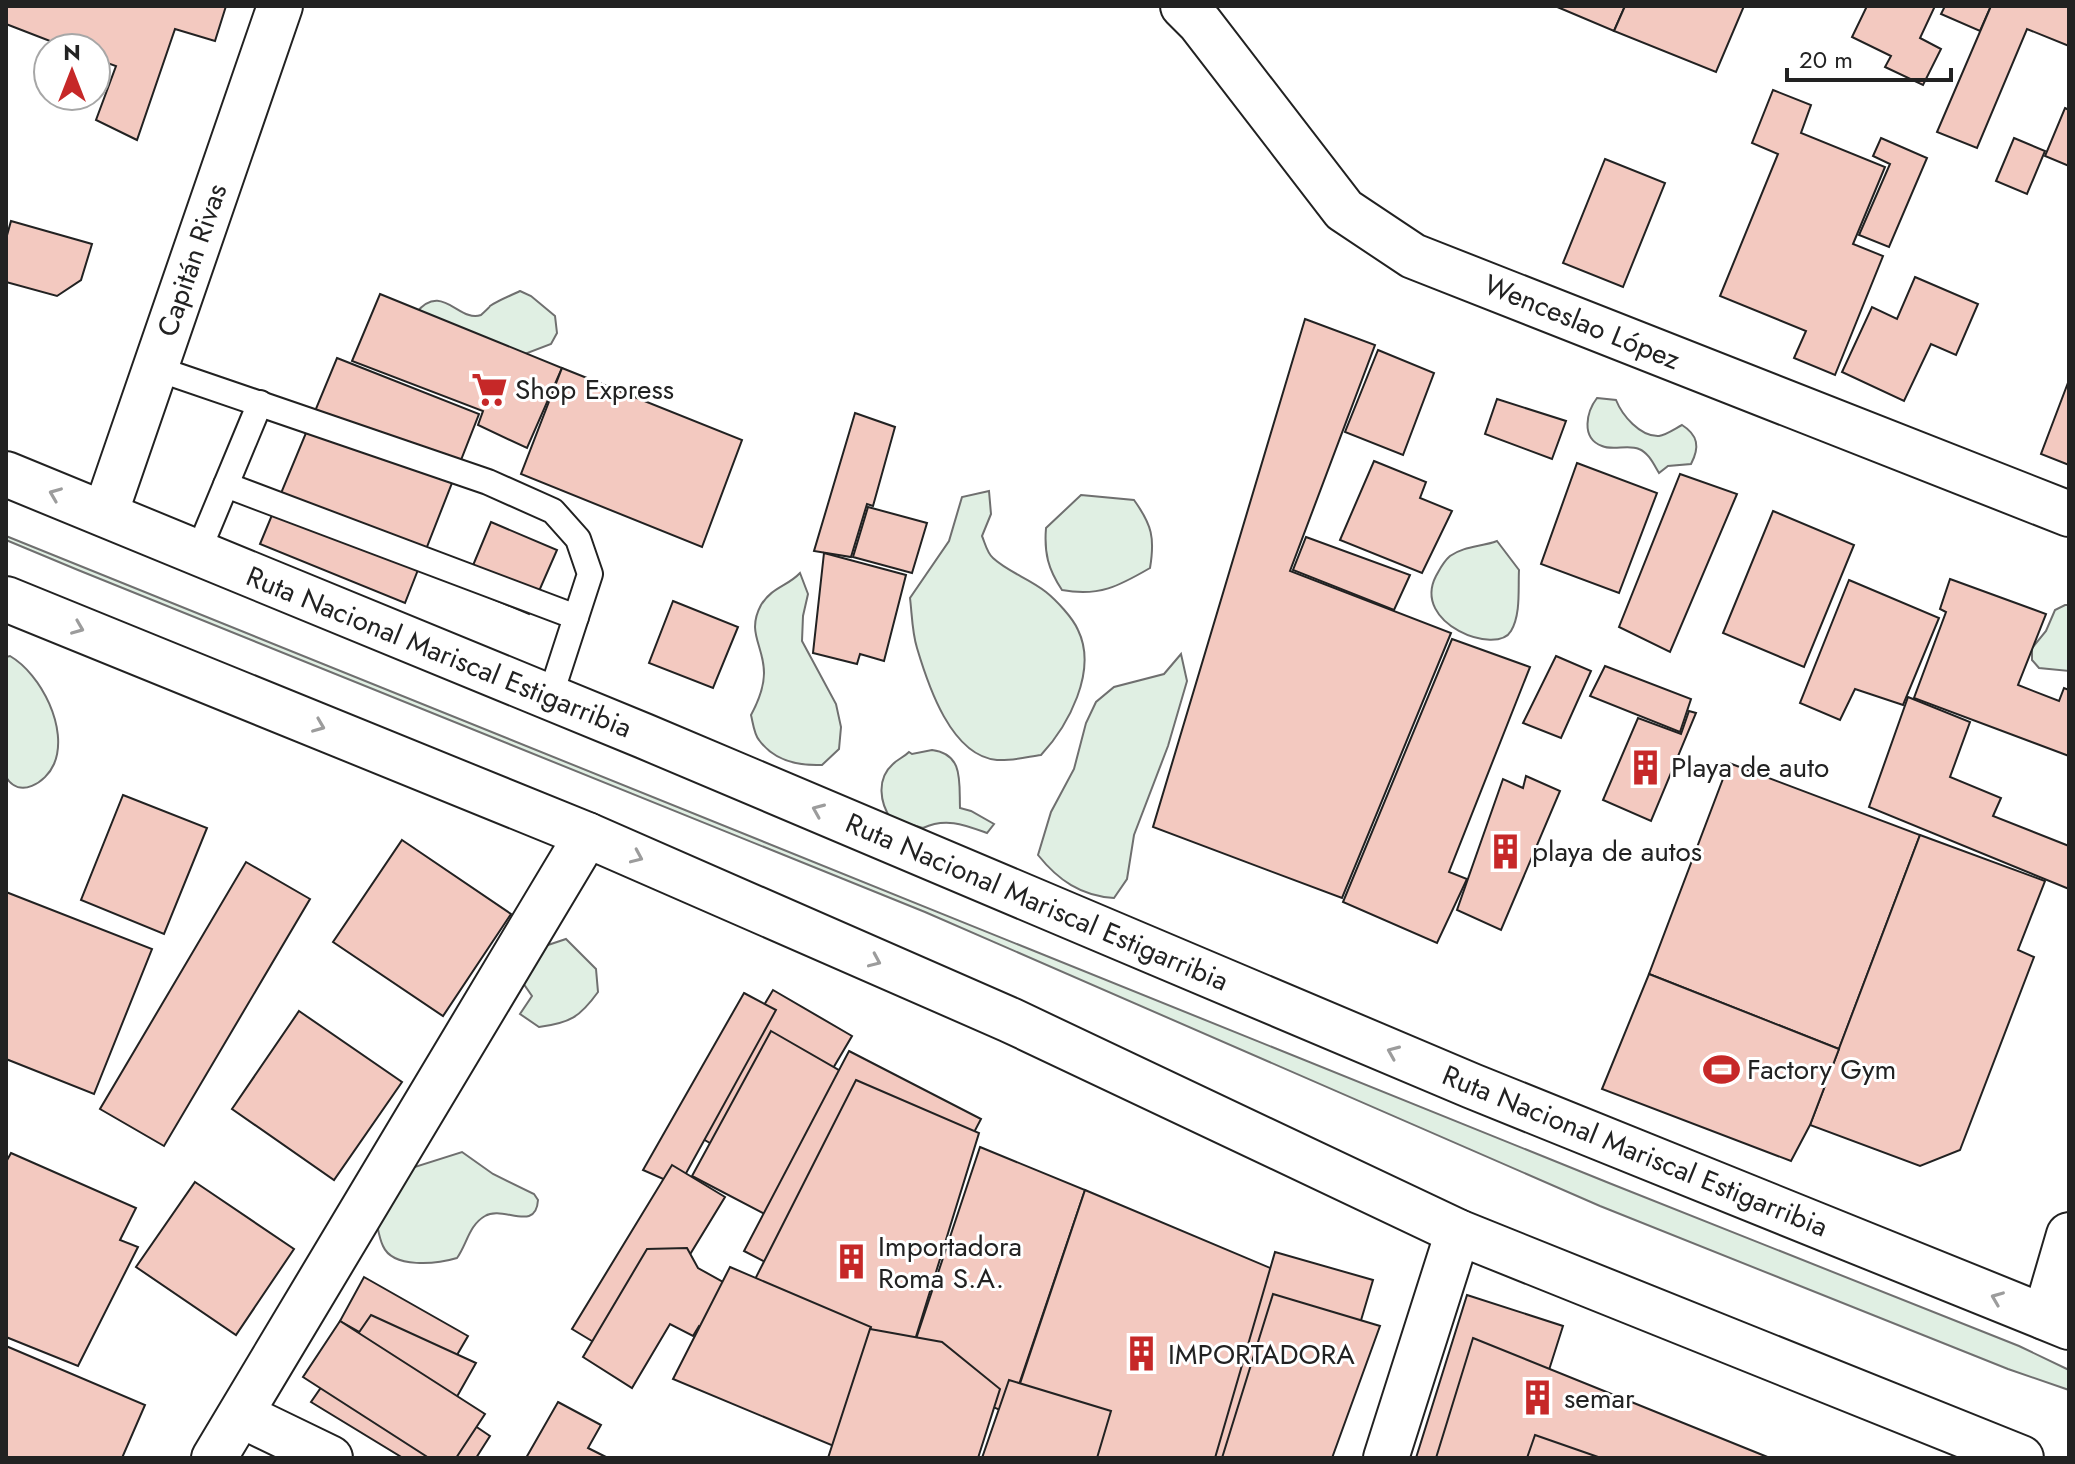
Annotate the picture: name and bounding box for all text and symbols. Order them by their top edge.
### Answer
north arrow [32,32,112,112]
scale bar [1787,32,1951,82]
text: N [63,36,81,68]
text: 20 m [1799,42,1853,77]
street label: Capitán Rivas [147,178,237,342]
street label: Wenceslao López [1478,264,1686,380]
place label: Shop Express [515,369,674,410]
supermarket icon: Shop Express [470,370,508,408]
one-way arrow [49,487,63,504]
street label: Ruta Nacional Mariscal Estigarribia [240,556,638,748]
one-way arrow [70,619,84,635]
one-way arrow [311,716,325,733]
place label: Playa de auto [1671,747,1829,788]
building icon: Playa de auto [1626,748,1664,786]
one-way arrow [812,803,826,819]
street label: Ruta Nacional Mariscal Estigarribia [839,803,1235,1001]
place label: playa de autos [1532,831,1702,872]
building icon: playa de autos [1487,832,1525,870]
one-way arrow [629,847,643,863]
one-way arrow [867,952,881,968]
one-way arrow [1387,1046,1401,1062]
place label: Factory Gym [1747,1049,1896,1090]
sports icon: Factory Gym [1702,1050,1740,1088]
street label: Ruta Nacional Mariscal Estigarribia [1436,1055,1834,1247]
place label: Importadora Roma S.A. [878,1226,1022,1299]
building icon: Importadora Roma S.A. [833,1243,871,1281]
one-way arrow [1991,1291,2005,1308]
place label: IMPORTADORA [1168,1334,1355,1375]
building icon: IMPORTADORA [1123,1335,1161,1373]
place label: semar [1564,1378,1635,1419]
building icon: semar [1519,1379,1557,1417]

